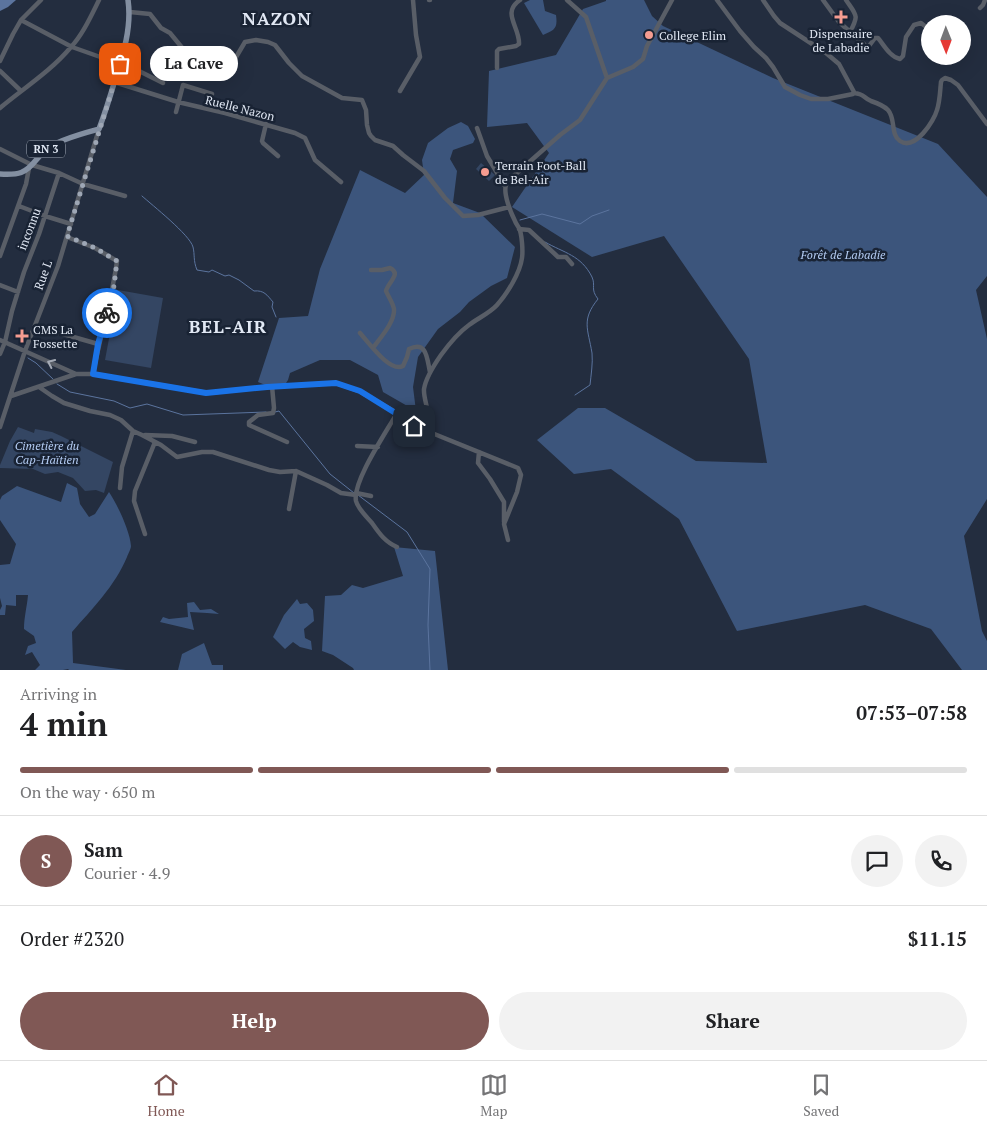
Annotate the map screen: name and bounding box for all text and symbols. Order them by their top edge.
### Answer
district label: NAZON [242,6,312,30]
marker: Dispensaire de Labadie [834,10,848,24]
north arrow [921,15,971,65]
map controls [921,15,971,65]
place label: Dispensaire de Labadie [810,26,872,55]
place label: College Elim [659,28,727,43]
marker: College Elim [643,29,655,41]
pin [99,43,141,85]
callout: La Cave [150,46,238,82]
icon: bag [106,50,134,78]
text: La Cave [165,52,223,74]
street label: Ruelle Nazon [204,92,276,124]
road number: RN 3 [27,140,65,158]
place label: Terrain Foot-Ball de Bel-Air [495,158,586,187]
marker: Terrain Foot-Ball de Bel-Air [479,166,491,178]
street label: inconnu [14,206,44,252]
park label: Forêt de Labadie [799,247,886,262]
street label: Rue L [31,258,55,292]
courier [82,288,132,338]
icon: bike [93,299,121,327]
district label: BEL-AIR [189,314,267,338]
place label: CMS La Fossette [33,322,78,351]
marker: CMS La Fossette [15,329,29,343]
one-way arrow [47,359,56,369]
pin [393,405,435,447]
icon: home [400,412,428,440]
park label: Cimetière du Cap-Haïtien [15,438,79,467]
text: Arriving in [20,683,97,705]
text: 07:53–07:58 [856,700,967,725]
text: 4 min [20,703,108,745]
text: On the way · 650 m [20,781,155,803]
button: chat [851,835,903,887]
button: phone [915,835,967,887]
text: Sam [84,837,123,862]
text: S [41,848,51,873]
text: Courier · 4.9 [84,862,170,884]
text: Order #2320 [20,926,124,951]
text: $11.15 [908,926,967,951]
button: Help [20,992,489,1050]
button: Share [499,992,967,1050]
tab: Home [148,1071,185,1120]
tab: Map [480,1071,508,1120]
tab: Saved [803,1071,839,1120]

